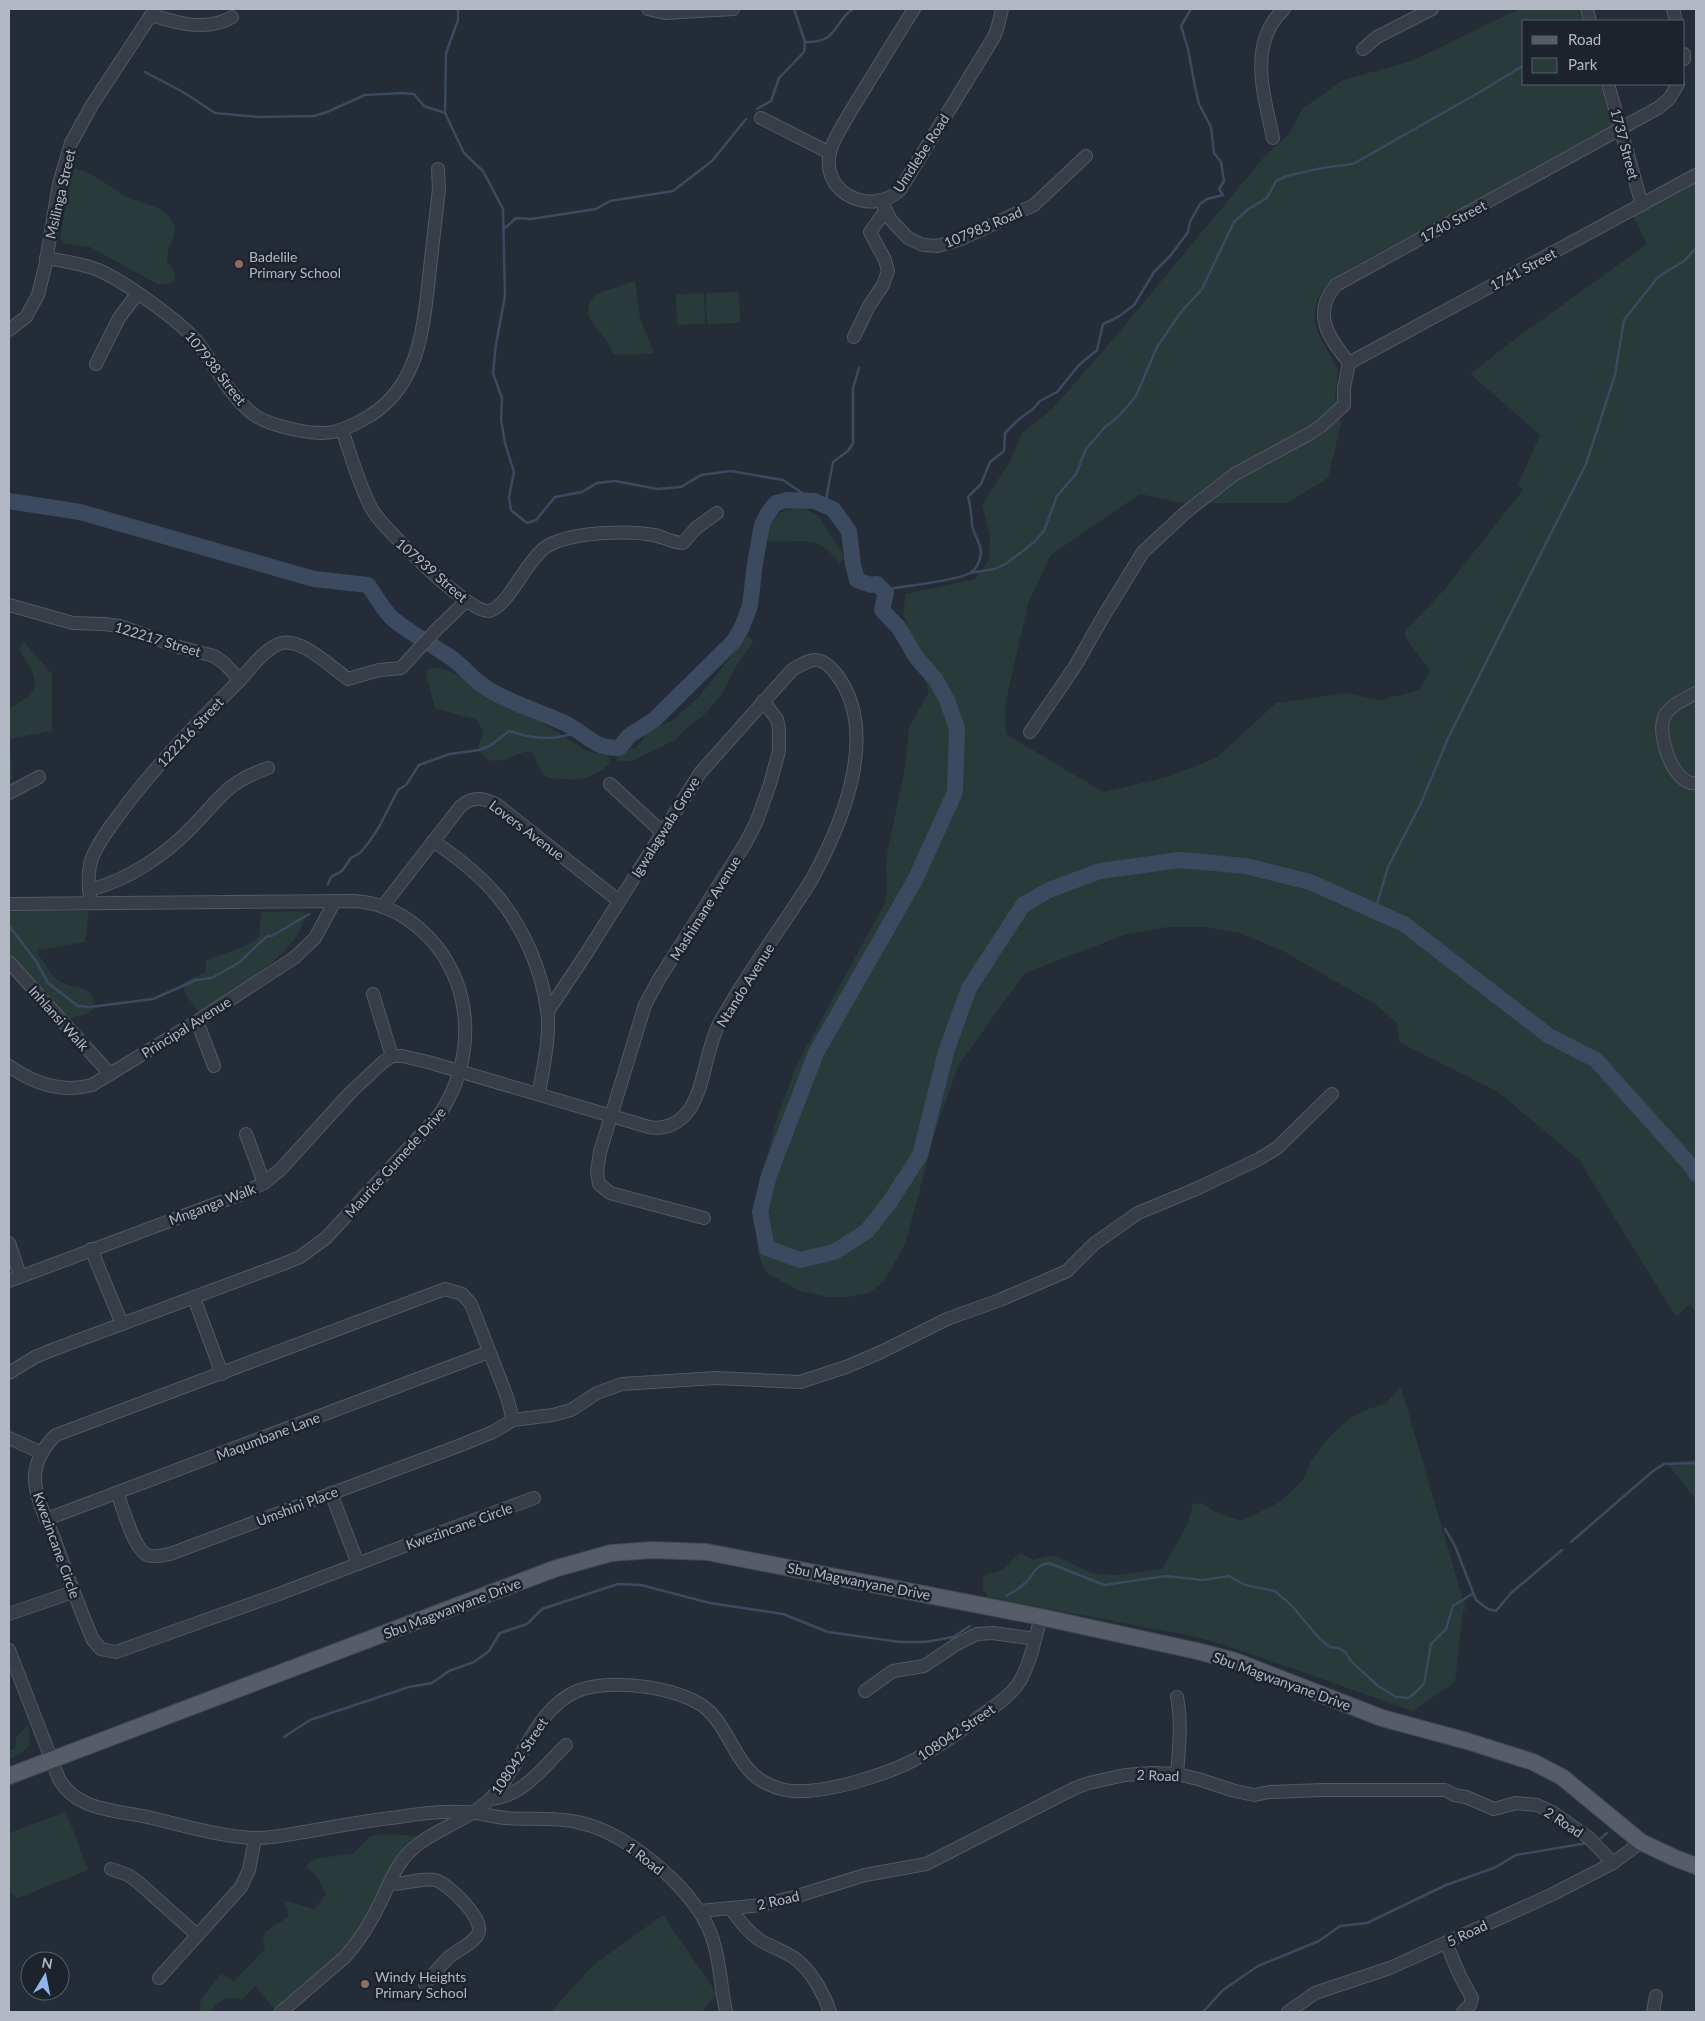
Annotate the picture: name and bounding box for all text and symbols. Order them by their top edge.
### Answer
legend [1522,20,1685,85]
text: Road [1568,30,1601,48]
text: Park [1568,55,1598,73]
street label: 1737 Street [1607,107,1643,181]
street label: Umdlebe Road [889,111,953,195]
street label: Msilinga Street [41,148,79,240]
street label: 1740 Street [1417,196,1489,246]
street label: 107983 Road [941,203,1025,251]
street label: 1741 Street [1487,244,1559,294]
place label: Badelile Primary School [249,248,341,281]
marker: Badelile Primary School [233,258,245,270]
street label: 107938 Street [182,328,250,408]
street label: 107939 Street [393,534,471,606]
street label: 122217 Street [113,618,203,660]
street label: 122216 Street [153,694,227,770]
street label: Igwalagwala Grove [627,774,703,880]
street label: Lovers Avenue [486,796,568,864]
street label: Mashimane Avenue [666,853,744,963]
street label: Ntando Avenue [712,940,778,1030]
street label: Inhlansi Walk [25,982,93,1055]
street label: Principal Avenue [138,993,234,1061]
street label: Maurice Gumede Drive [341,1103,449,1221]
street label: Mnganga Walk [166,1179,259,1228]
street label: Maqumbane Lane [214,1408,322,1464]
street label: Umshini Place [254,1483,340,1529]
street label: Kwezincane Circle [30,1490,84,1600]
street label: Kwezincane Circle [404,1499,514,1553]
street label: Sbu Magwanyane Drive [786,1559,932,1603]
street label: Sbu Magwanyane Drive [381,1574,523,1642]
street label: Sbu Magwanyane Drive [1211,1648,1353,1714]
street label: 108042 Street [914,1700,998,1764]
street label: 108042 Street [487,1714,551,1798]
street label: 2 Road [1136,1766,1180,1784]
street label: 2 Road [1541,1803,1587,1841]
street label: 1 Road [623,1838,667,1878]
street label: 2 Road [755,1887,801,1913]
street label: 5 Road [1444,1916,1490,1950]
north arrow [20,1951,70,2001]
text: N [41,1953,54,1972]
place label: Windy Heights Primary School [375,1968,467,2001]
marker: Windy Heights Primary School [359,1978,371,1990]

